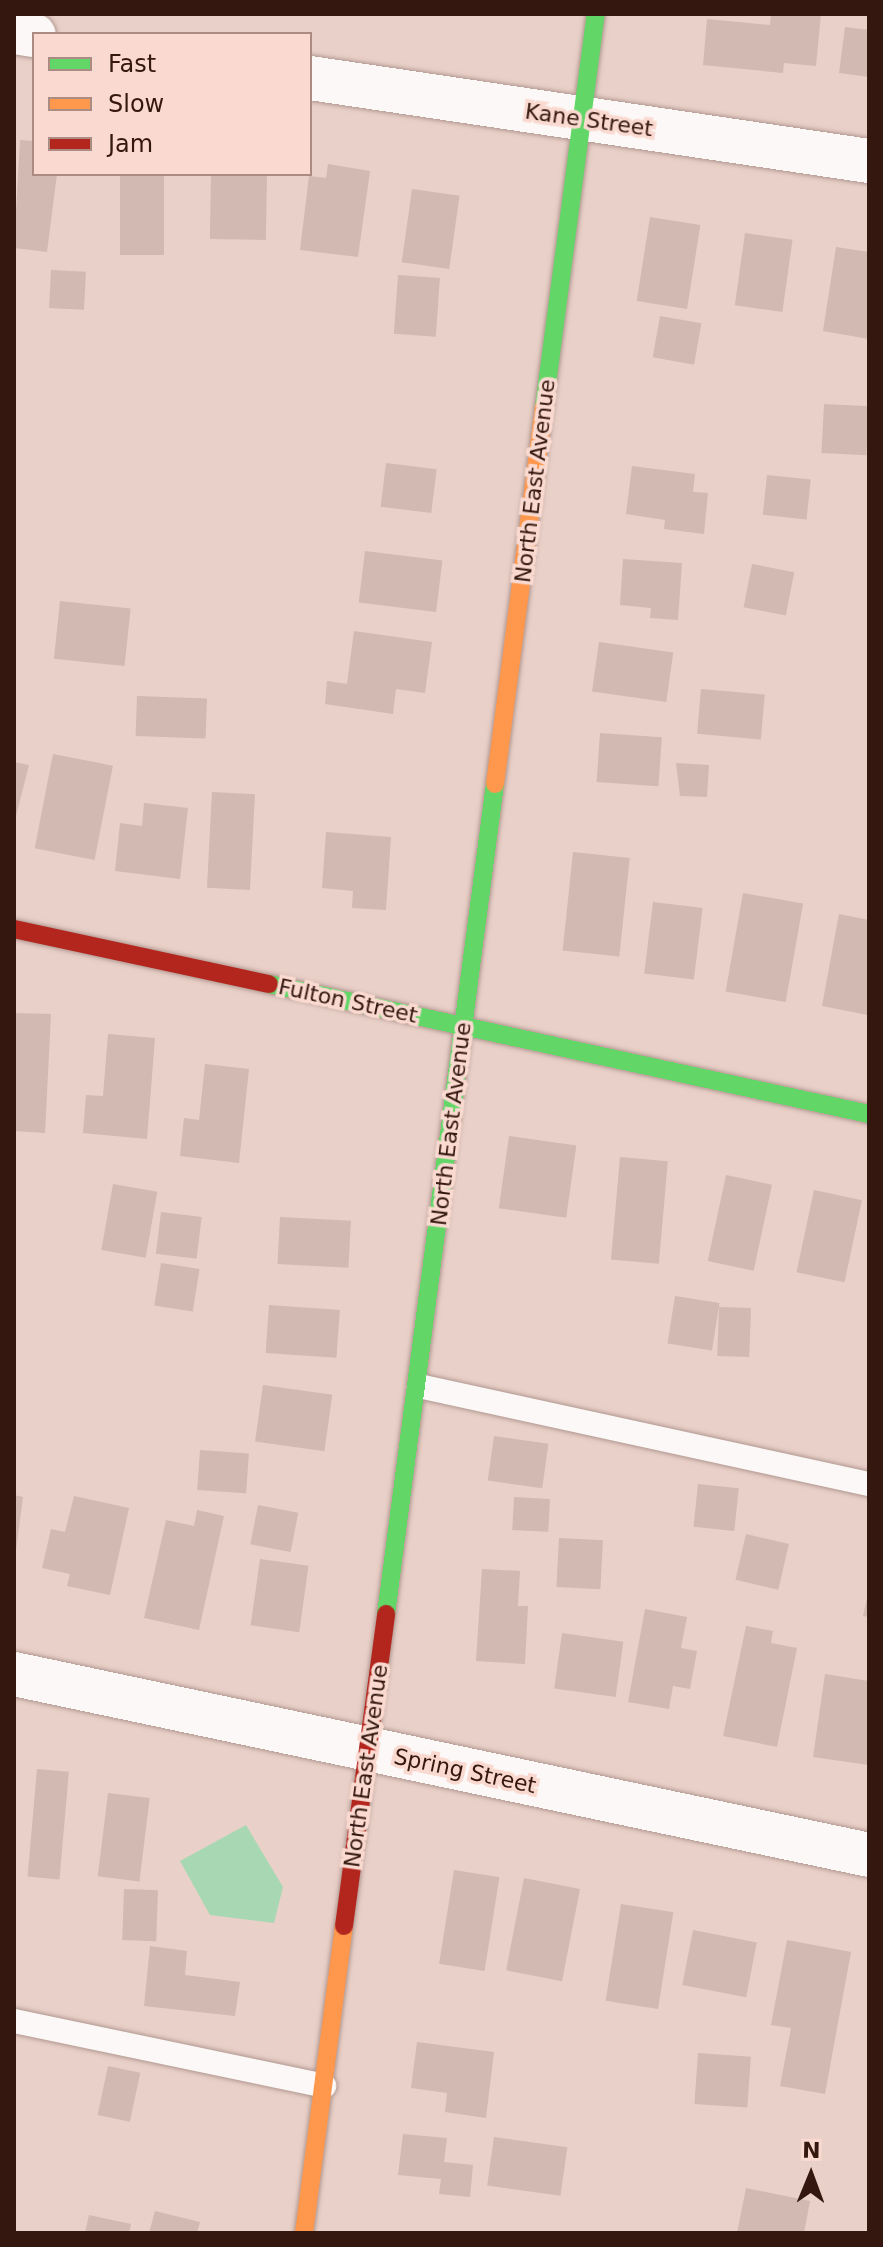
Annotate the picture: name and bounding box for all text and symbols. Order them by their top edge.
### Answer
legend [32,32,312,176]
text: Fast [108,50,156,78]
text: Slow [108,90,164,118]
street label: Kane Street [523,98,655,142]
text: Jam [108,130,153,158]
street label: North East Avenue [509,378,561,584]
street label: Fulton Street [276,973,420,1029]
street label: North East Avenue [425,1021,477,1227]
street label: North East Avenue [339,1663,393,1869]
street label: Spring Street [391,1743,539,1799]
north arrow [771,2135,851,2215]
text: N [802,2138,821,2163]

